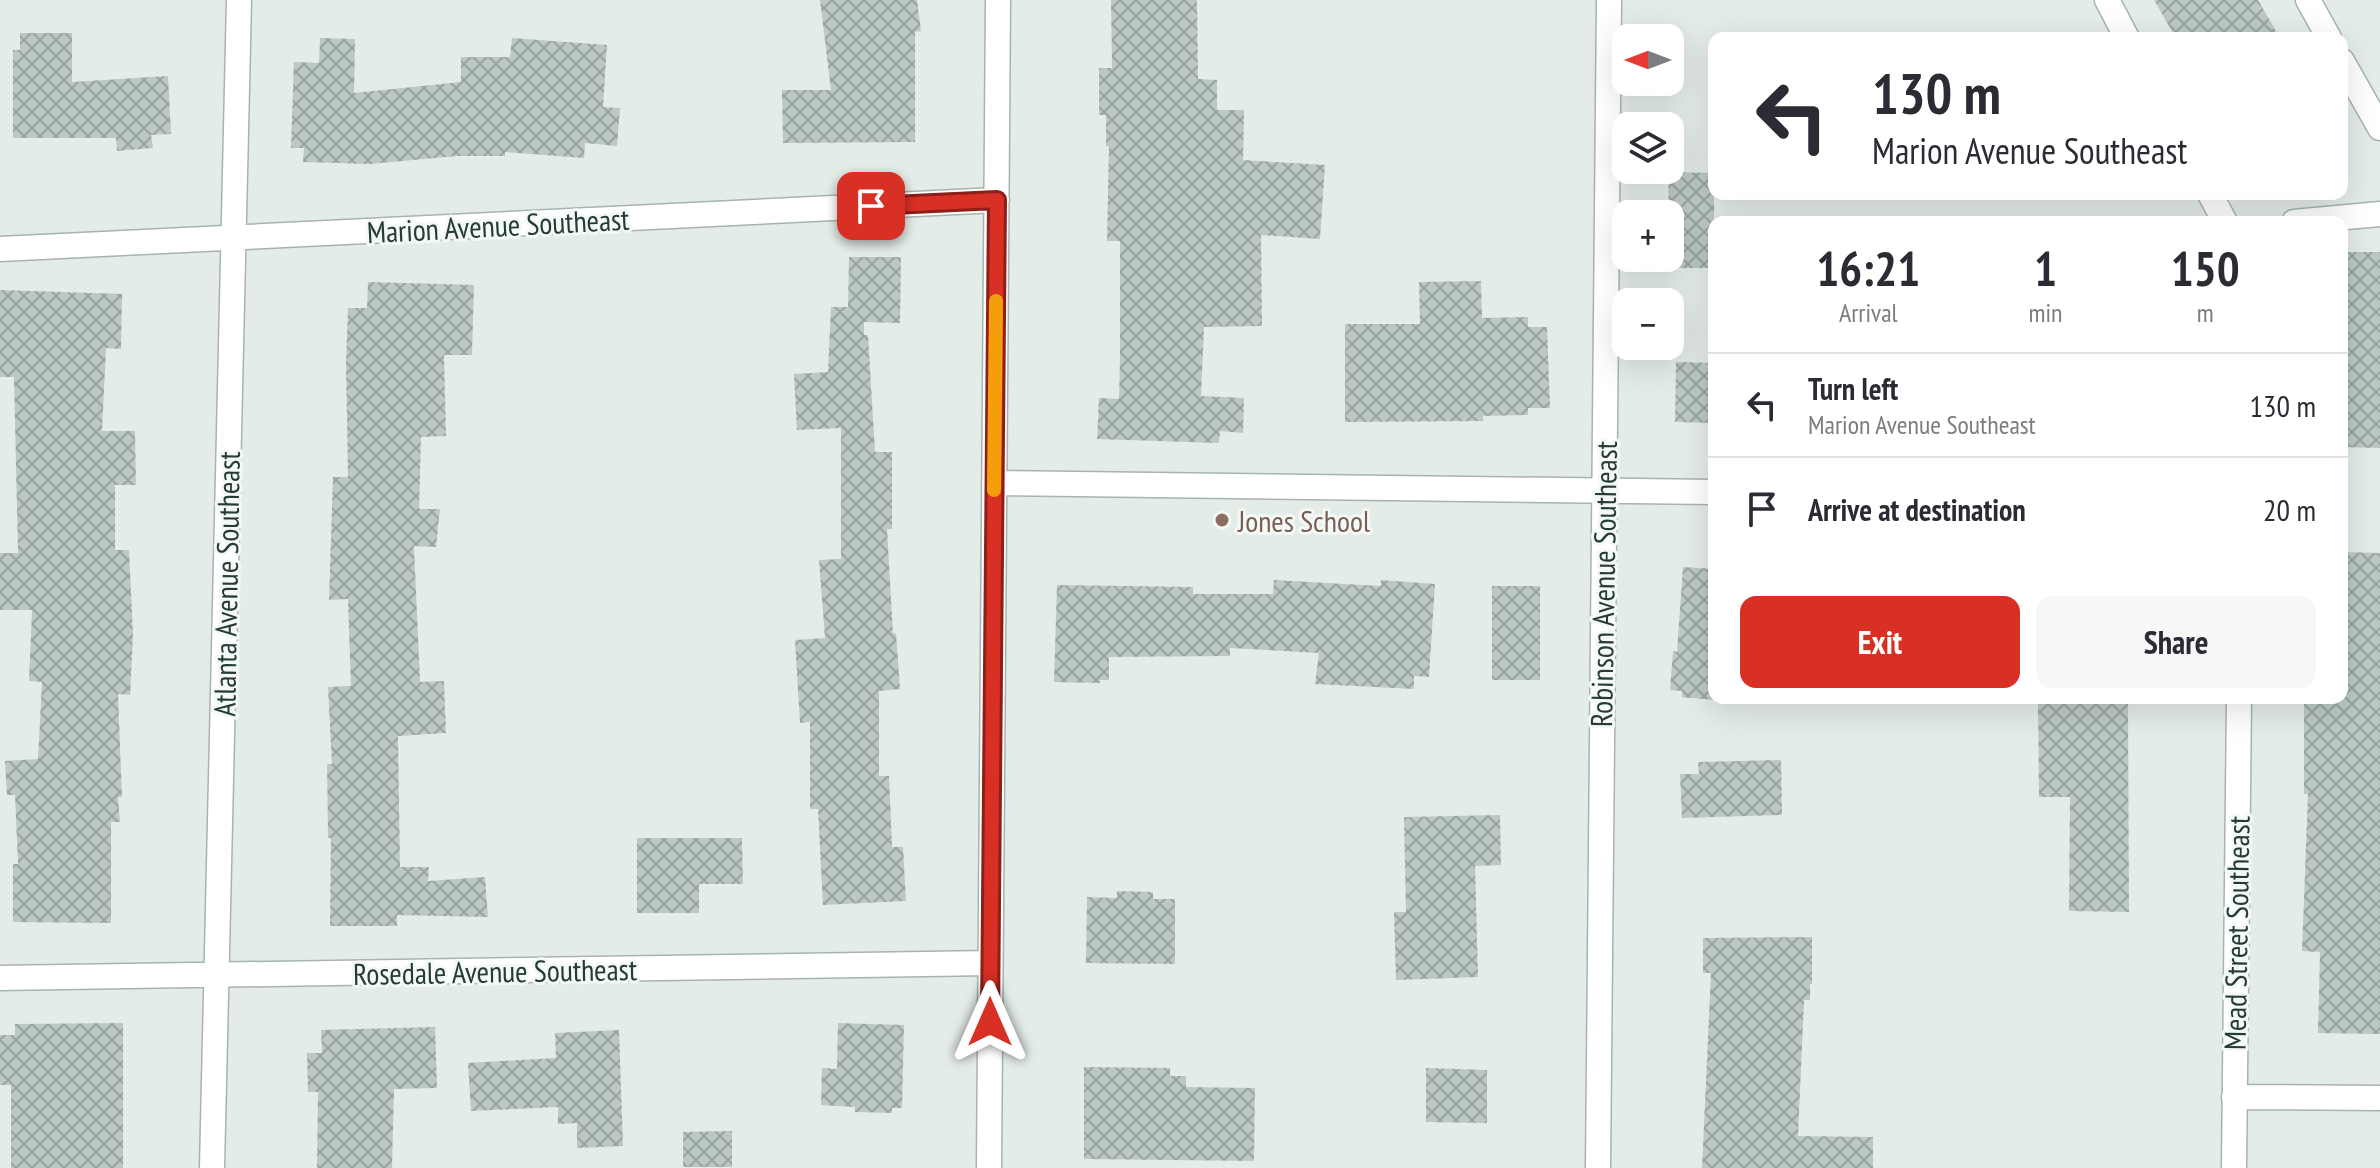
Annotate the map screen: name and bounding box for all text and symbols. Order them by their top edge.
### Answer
north arrow [1612,24,1684,96]
map controls [1612,24,1684,360]
text: 130 m [1872,57,2001,129]
icon: left [1740,64,1844,168]
button: layers [1612,112,1684,184]
text: Marion Avenue Southeast [1872,127,2187,174]
pin [837,172,905,240]
icon: arrive [849,184,893,228]
street label: Marion Avenue Southeast [366,199,631,251]
button: + [1612,200,1684,272]
text: 16:21 [1816,237,1920,299]
text: 1 [2034,237,2057,299]
text: 150 [2171,237,2240,299]
button: − [1612,288,1684,360]
text: Arrival [1839,296,1898,329]
text: min [2028,296,2062,329]
text: m [2197,296,2214,329]
text: Turn left [1808,369,1898,408]
icon: left [1740,383,1784,427]
text: 130 m [2250,386,2316,425]
text: Marion Avenue Southeast [1808,408,2036,441]
street label: Robinson Avenue Southeast [1581,440,1625,727]
street label: Atlanta Avenue Southeast [204,450,248,717]
icon: arrive [1740,487,1784,531]
text: Arrive at destination [1808,490,2026,529]
text: 20 m [2263,490,2316,529]
place label: Jones School [1237,501,1370,540]
marker: Jones School [1213,511,1231,529]
button: Exit [1740,596,2020,688]
button: Share [2036,596,2316,688]
street label: Mead Street Southeast [2214,815,2258,1051]
street label: Rosedale Avenue Southeast [353,949,638,993]
position arrow [948,980,1032,1064]

